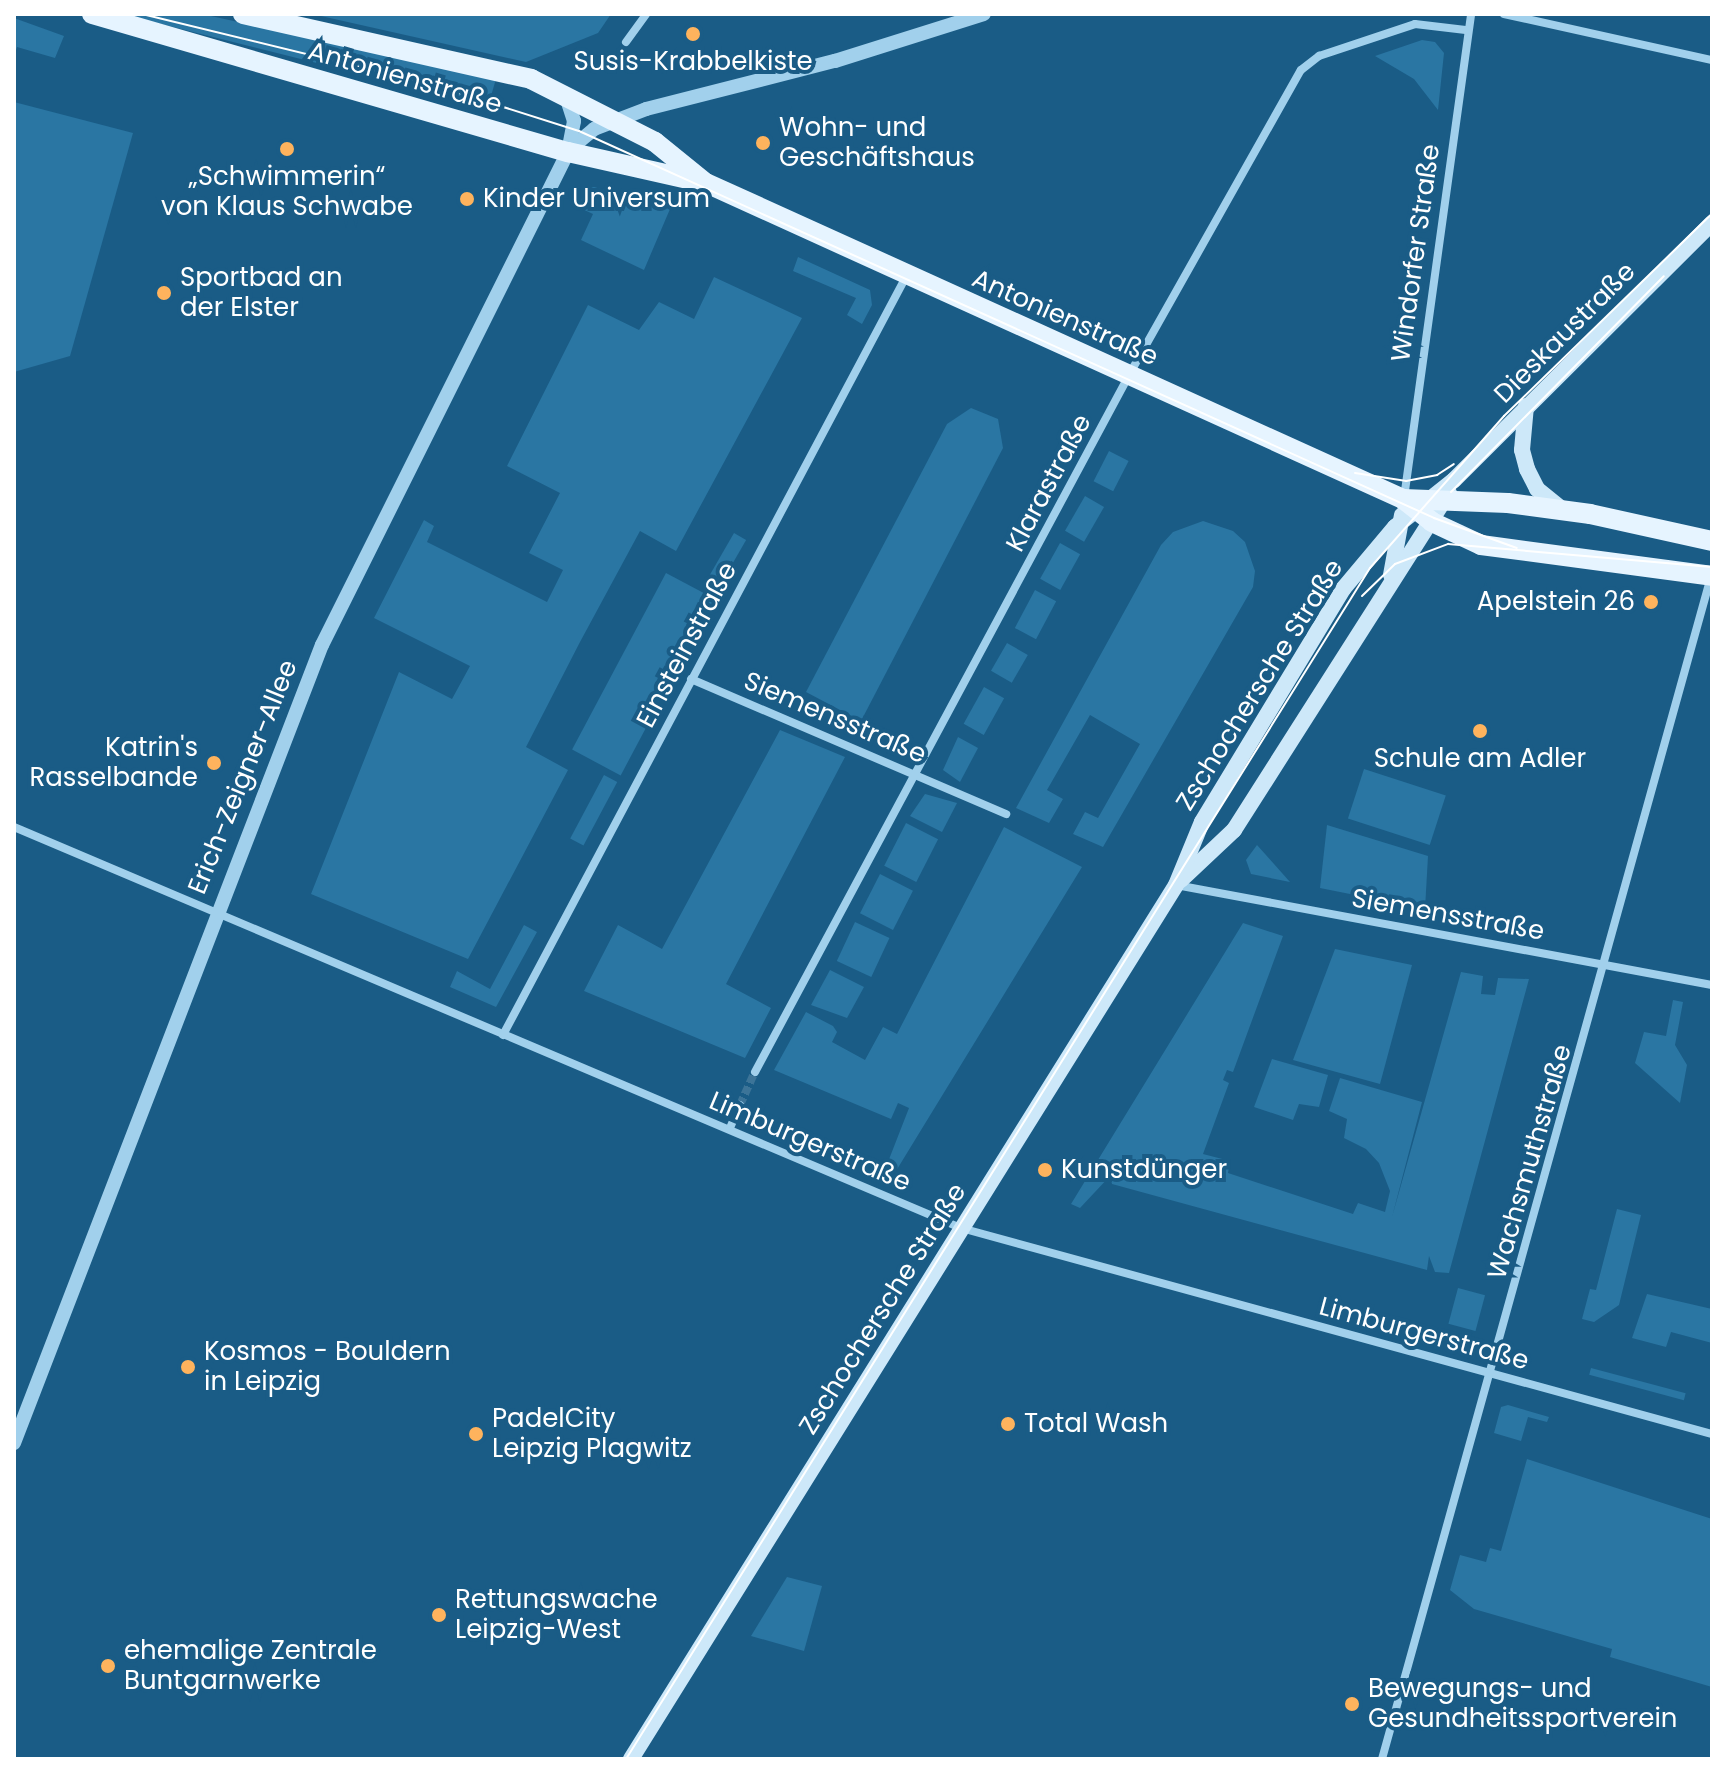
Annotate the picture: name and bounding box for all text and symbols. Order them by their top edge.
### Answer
marker: Susis-Krabbelkiste [684,25,702,43]
street label: Antonienstraße [304,35,506,121]
place label: Susis-Krabbelkiste [573,46,813,78]
place label: Wohn- und Geschäftshaus [779,112,975,174]
marker: Wohn- und Geschäftshaus [754,134,772,152]
marker: „Schwimmerin“ von Klaus Schwabe [278,140,296,158]
street label: Windorfer Straße [1385,142,1447,364]
place label: „Schwimmerin“ von Klaus Schwabe [161,161,413,222]
place label: Kinder Universum [483,183,710,215]
marker: Kinder Universum [458,190,476,208]
street label: Dieskaustraße [1488,256,1642,410]
place label: Sportbad an der Elster [180,262,343,324]
street label: Antonienstraße [967,263,1163,373]
marker: Sportbad an der Elster [155,284,173,302]
street label: Klarastraße [1000,409,1098,557]
street label: Zschochersche Straße [1170,554,1350,816]
street label: Einsteinstraße [630,557,744,733]
place label: Apelstein 26 [1477,586,1635,618]
marker: Apelstein 26 [1642,593,1660,611]
street label: Erich-Zeigner-Allee [182,655,304,899]
street label: Siemensstraße [739,666,931,770]
marker: Schule am Adler [1471,722,1489,740]
place label: Katrin's Rasselbande [29,732,198,794]
place label: Schule am Adler [1374,743,1586,775]
marker: Katrin's Rasselbande [205,754,223,772]
street label: Siemensstraße [1349,883,1547,947]
street label: Wachsmuthstraße [1482,1041,1578,1283]
street label: Limburgerstraße [705,1085,915,1199]
place label: Kunstdünger [1061,1154,1227,1186]
marker: Kunstdünger [1036,1161,1054,1179]
street label: Zschochersche Straße [793,1178,973,1440]
street label: Limburgerstraße [1316,1291,1532,1377]
place label: Kosmos - Bouldern in Leipzig [204,1336,451,1398]
marker: Kosmos - Bouldern in Leipzig [179,1358,197,1376]
place label: PadelCity Leipzig Plagwitz [492,1403,692,1464]
place label: Total Wash [1024,1408,1168,1440]
marker: Total Wash [999,1415,1017,1433]
marker: PadelCity Leipzig Plagwitz [467,1425,485,1443]
place label: Rettungswache Leipzig-West [455,1584,658,1646]
marker: Rettungswache Leipzig-West [430,1606,448,1624]
place label: ehemalige Zentrale Buntgarnwerke [124,1635,377,1696]
marker: ehemalige Zentrale Buntgarnwerke [99,1657,117,1675]
place label: Bewegungs- und Gesundheitssportverein [1368,1673,1677,1734]
marker: Bewegungs- und Gesundheitssportverein [1343,1695,1361,1713]

